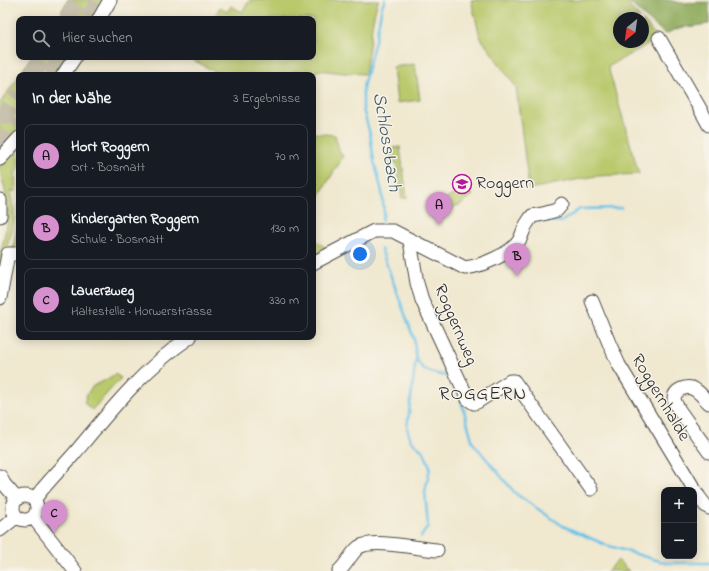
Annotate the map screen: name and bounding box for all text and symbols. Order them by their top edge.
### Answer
north arrow [613,12,649,48]
search box [16,16,316,60]
icon: search [30,27,52,49]
text: Hier suchen [62,27,133,49]
text: In der Nähe [32,86,111,111]
text: 3 Ergebnisse [233,89,300,108]
water label: Schlossbach [365,91,407,194]
text: Hort Roggern [71,136,149,158]
text: A [42,147,50,166]
text: 70 m [275,147,299,166]
text: Ort · Bosmatt [71,158,145,177]
place label: Roggern [476,171,534,198]
school or university icon: Roggern [451,173,473,195]
pin: A [426,192,452,225]
text: Kindergarten Roggern [71,208,199,230]
text: B [42,219,50,238]
text: 130 m [271,219,299,238]
text: Schule · Bosmatt [71,230,164,249]
pin: B [504,243,530,276]
your location [350,244,370,264]
text: Lauerzweg [71,280,134,302]
street label: Roggernweg [425,280,484,370]
text: C [42,291,50,310]
text: 330 m [269,291,299,310]
text: Haltestelle · Horwerstrasse [71,302,212,321]
street label: Roggernhalde [623,350,697,448]
district label: ROGGERN [439,381,527,408]
map controls [661,487,697,559]
button: + [661,487,697,523]
pin: C [41,500,67,533]
button: − [661,523,697,559]

